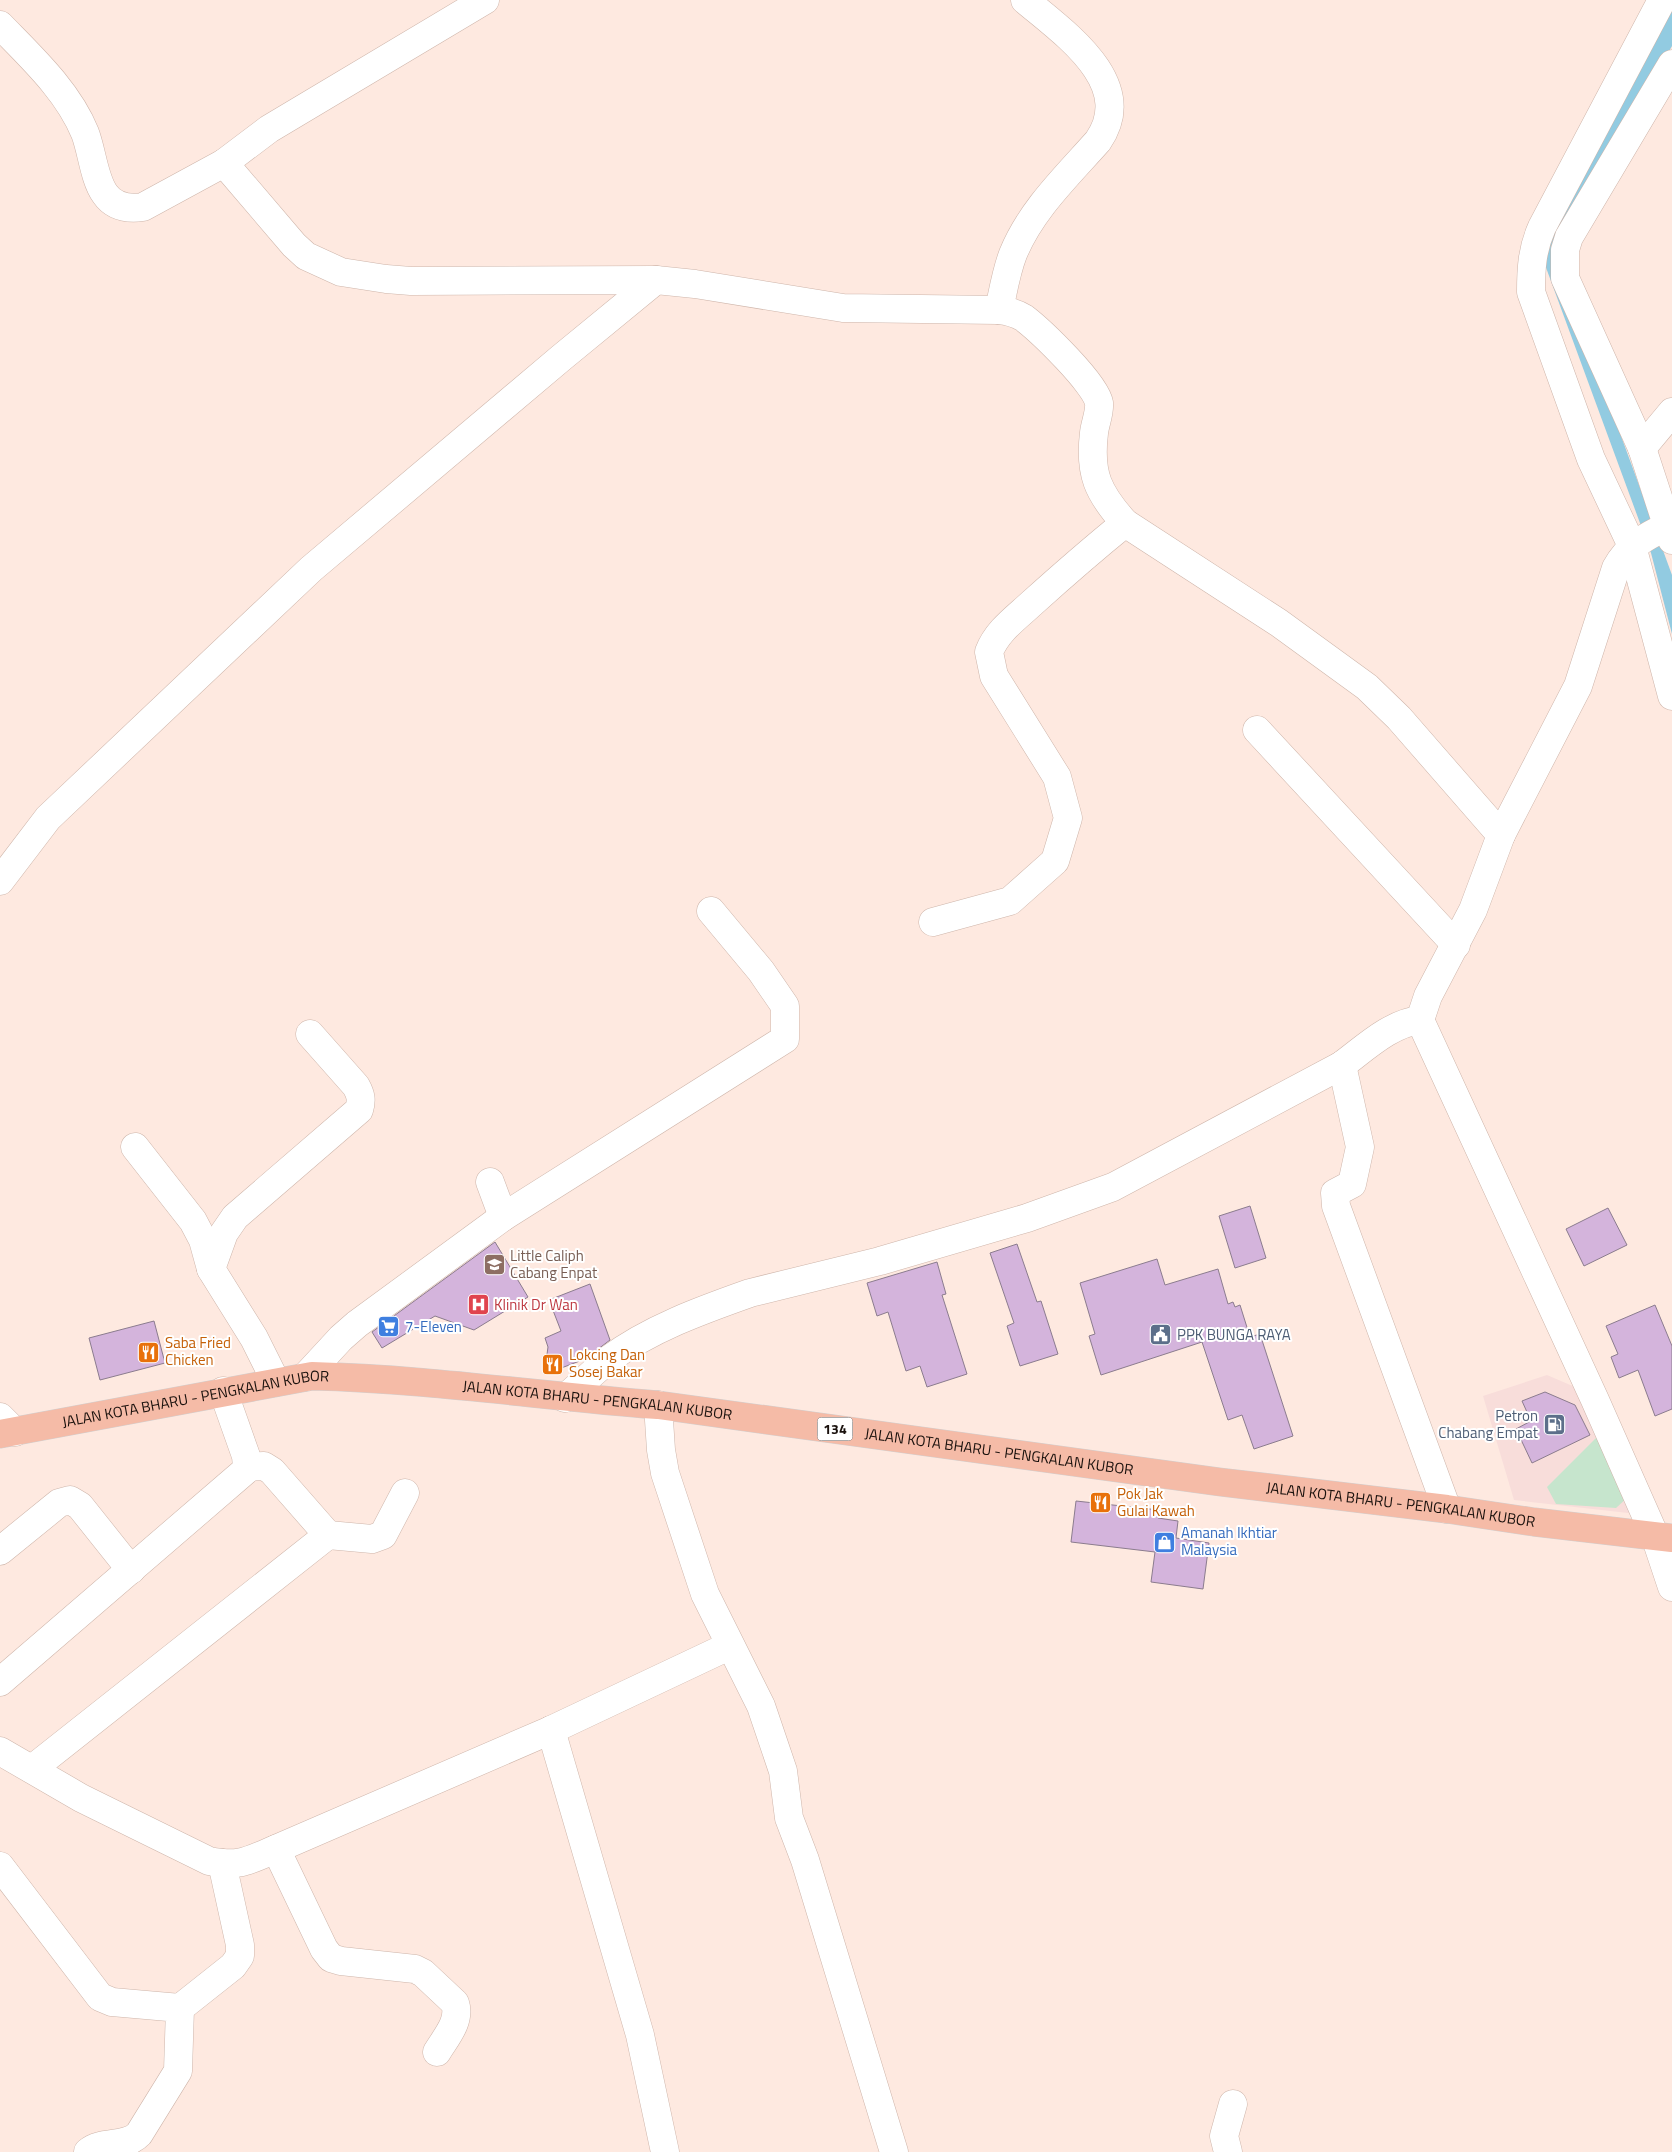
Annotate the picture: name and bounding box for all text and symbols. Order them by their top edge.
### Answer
place label: Little Caliph Cabang Enpat [510,1244,598,1284]
school or university icon: Little Caliph Cabang Enpat [482,1253,506,1277]
hospital icon: Klinik Dr Wan [466,1293,490,1317]
place label: Klinik Dr Wan [494,1293,578,1316]
supermarket icon: 7-Eleven [377,1315,401,1339]
place label: 7-Eleven [405,1315,462,1338]
public building icon: PPK BUNGA RAYA [1149,1323,1173,1347]
place label: PPK BUNGA RAYA [1177,1323,1291,1346]
place label: Saba Fried Chicken [165,1331,231,1371]
restaurant icon: Saba Fried Chicken [137,1340,161,1364]
place label: Lokcing Dan Sosej Bakar [569,1343,645,1383]
restaurant icon: Lokcing Dan Sosej Bakar [541,1352,565,1376]
street label: JALAN KOTA BHARU - PENGKALAN KUBOR [60,1364,330,1433]
street label: JALAN KOTA BHARU - PENGKALAN KUBOR [462,1374,734,1426]
place label: Petron Chabang Empat [1438,1404,1539,1444]
fuel station icon: Petron Chabang Empat [1542,1413,1566,1437]
road number: 134 [818,1418,852,1440]
street label: JALAN KOTA BHARU - PENGKALAN KUBOR [863,1421,1135,1481]
street label: JALAN KOTA BHARU - PENGKALAN KUBOR [1265,1476,1537,1533]
place label: Pok Jak Gulai Kawah [1117,1482,1195,1522]
restaurant icon: Pok Jak Gulai Kawah [1089,1491,1113,1515]
place label: Amanah Ikhtiar Malaysia [1181,1521,1277,1561]
shop icon: Amanah Ikhtiar Malaysia [1153,1530,1177,1554]

